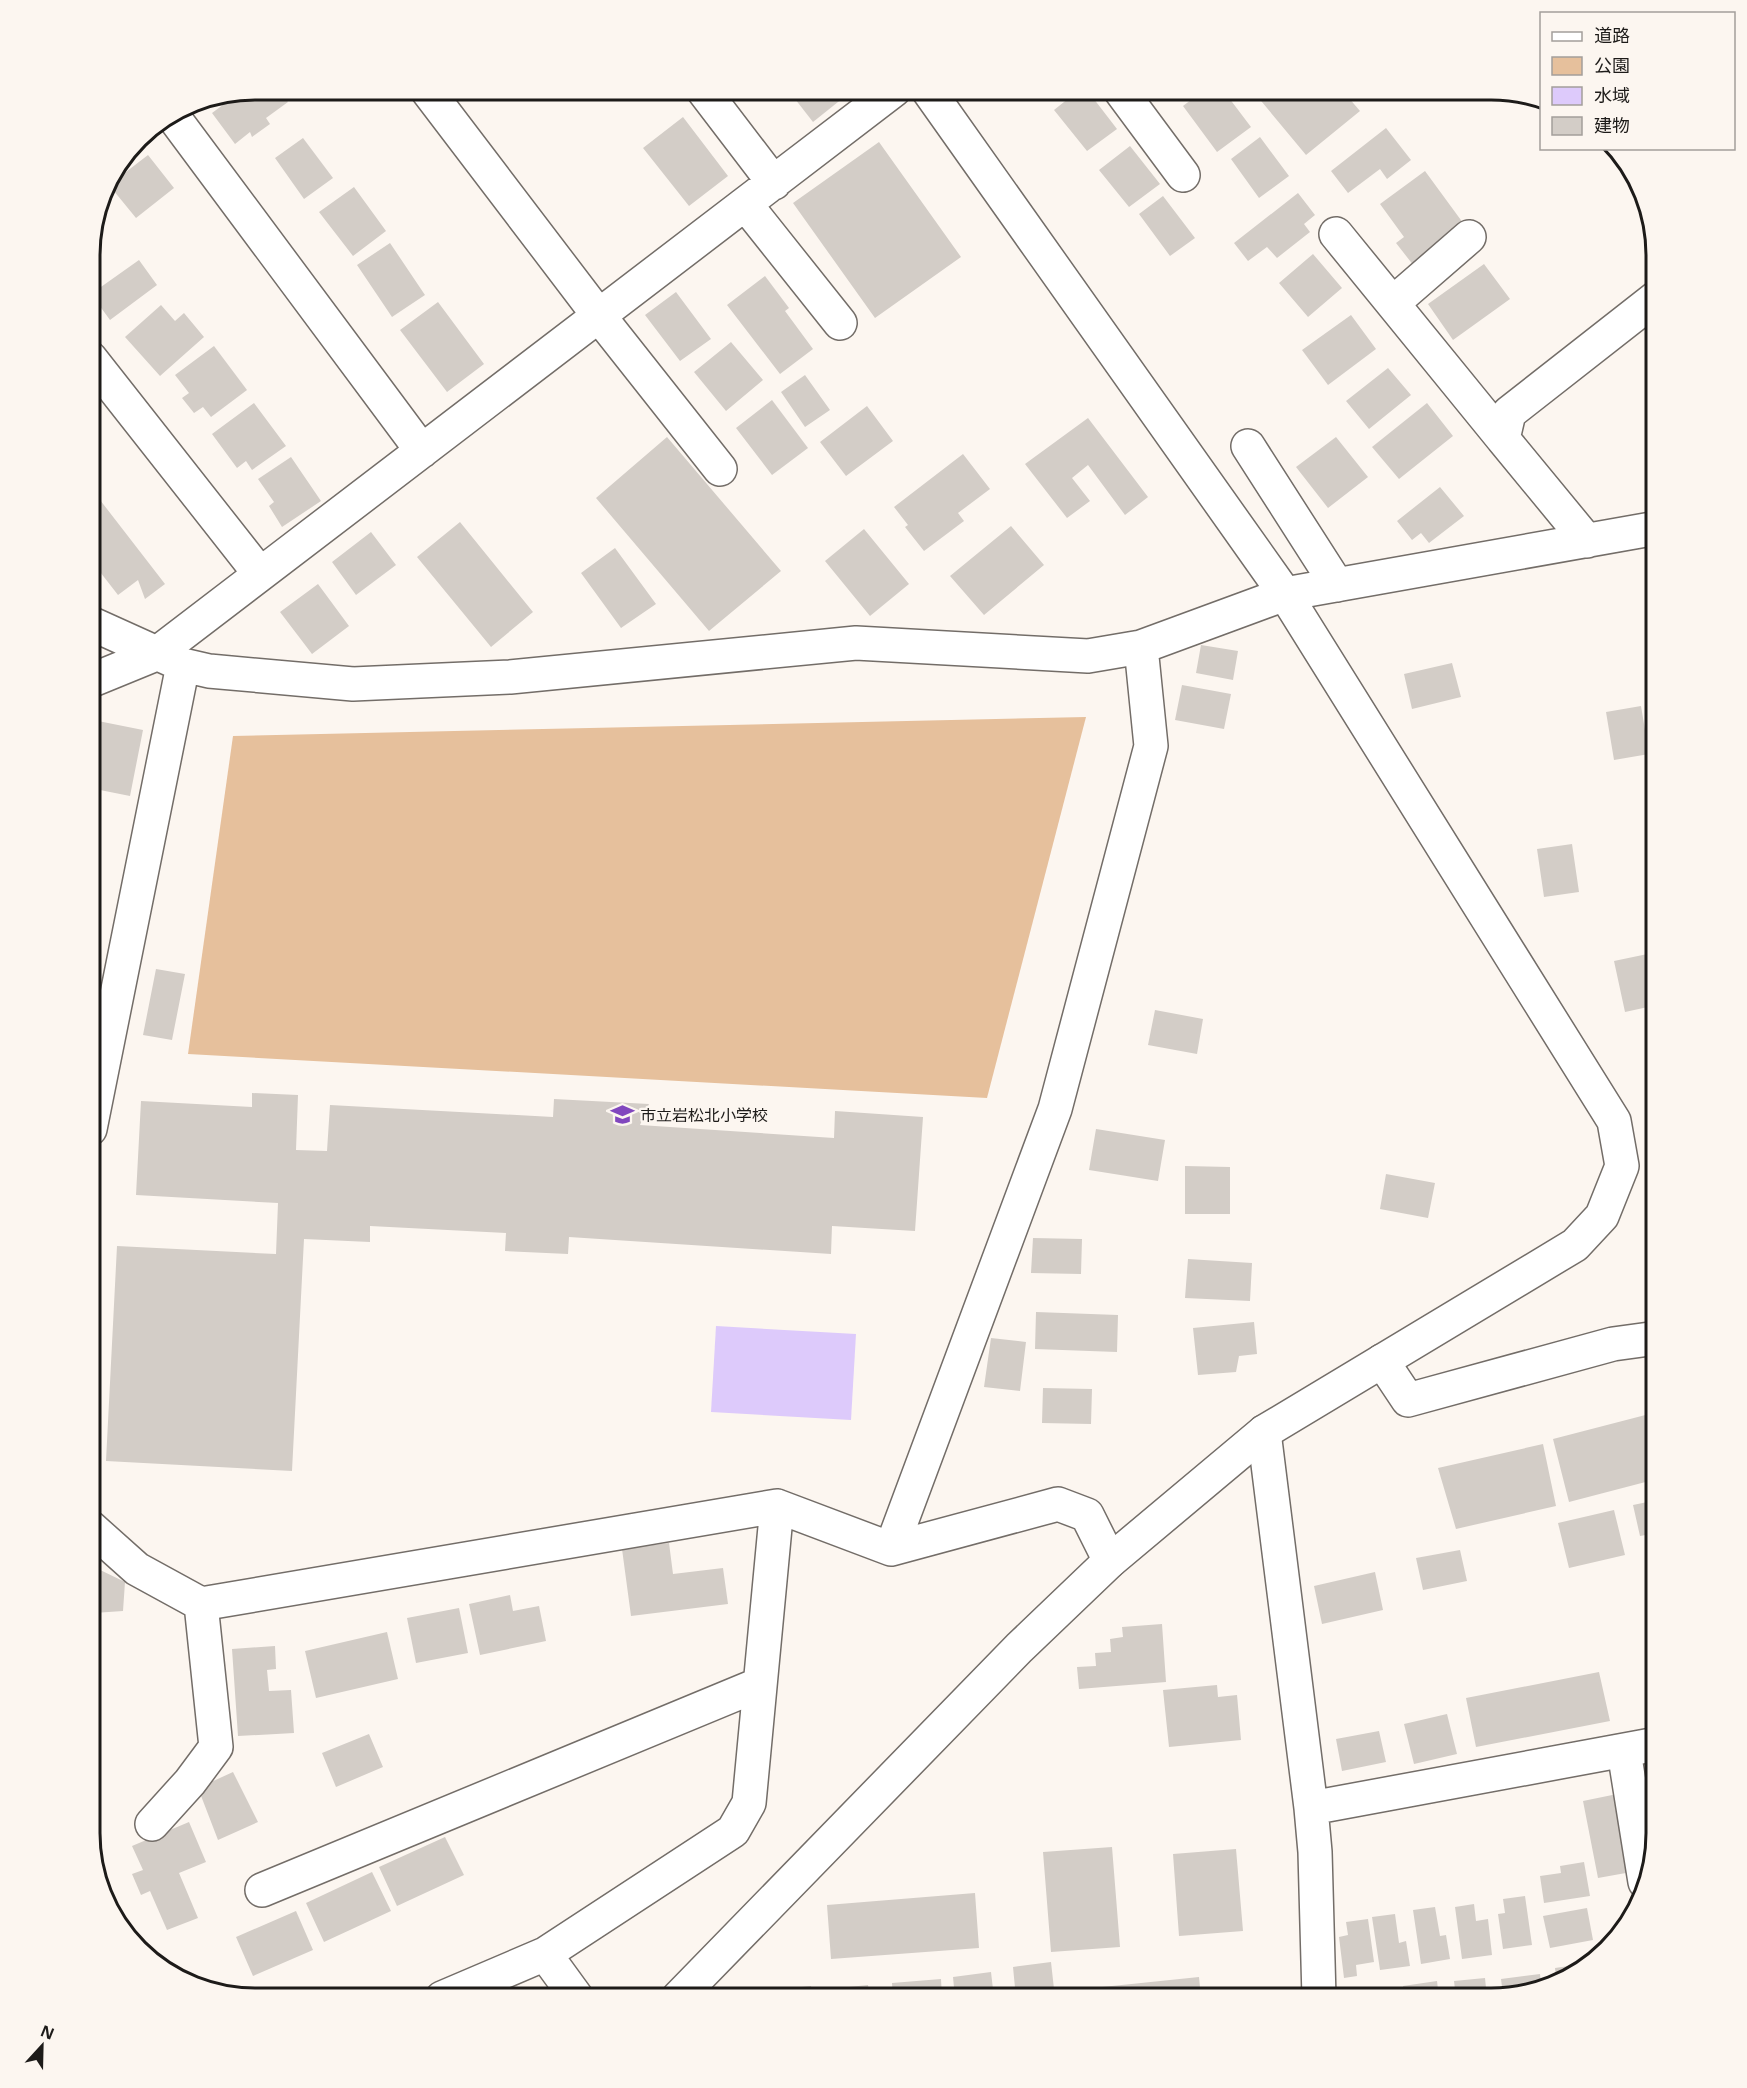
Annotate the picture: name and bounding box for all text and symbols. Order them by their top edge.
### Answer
legend [1540,12,1735,150]
text: 道路 [1594,23,1630,47]
text: 公園 [1594,53,1630,77]
text: 水域 [1594,83,1630,107]
text: 建物 [1594,113,1630,137]
school or university icon: 市立岩松北小学校 [609,1102,635,1128]
place label: 市立岩松北小学校 [640,1104,768,1126]
north arrow [12,2016,72,2076]
text: N [37,2019,58,2045]

